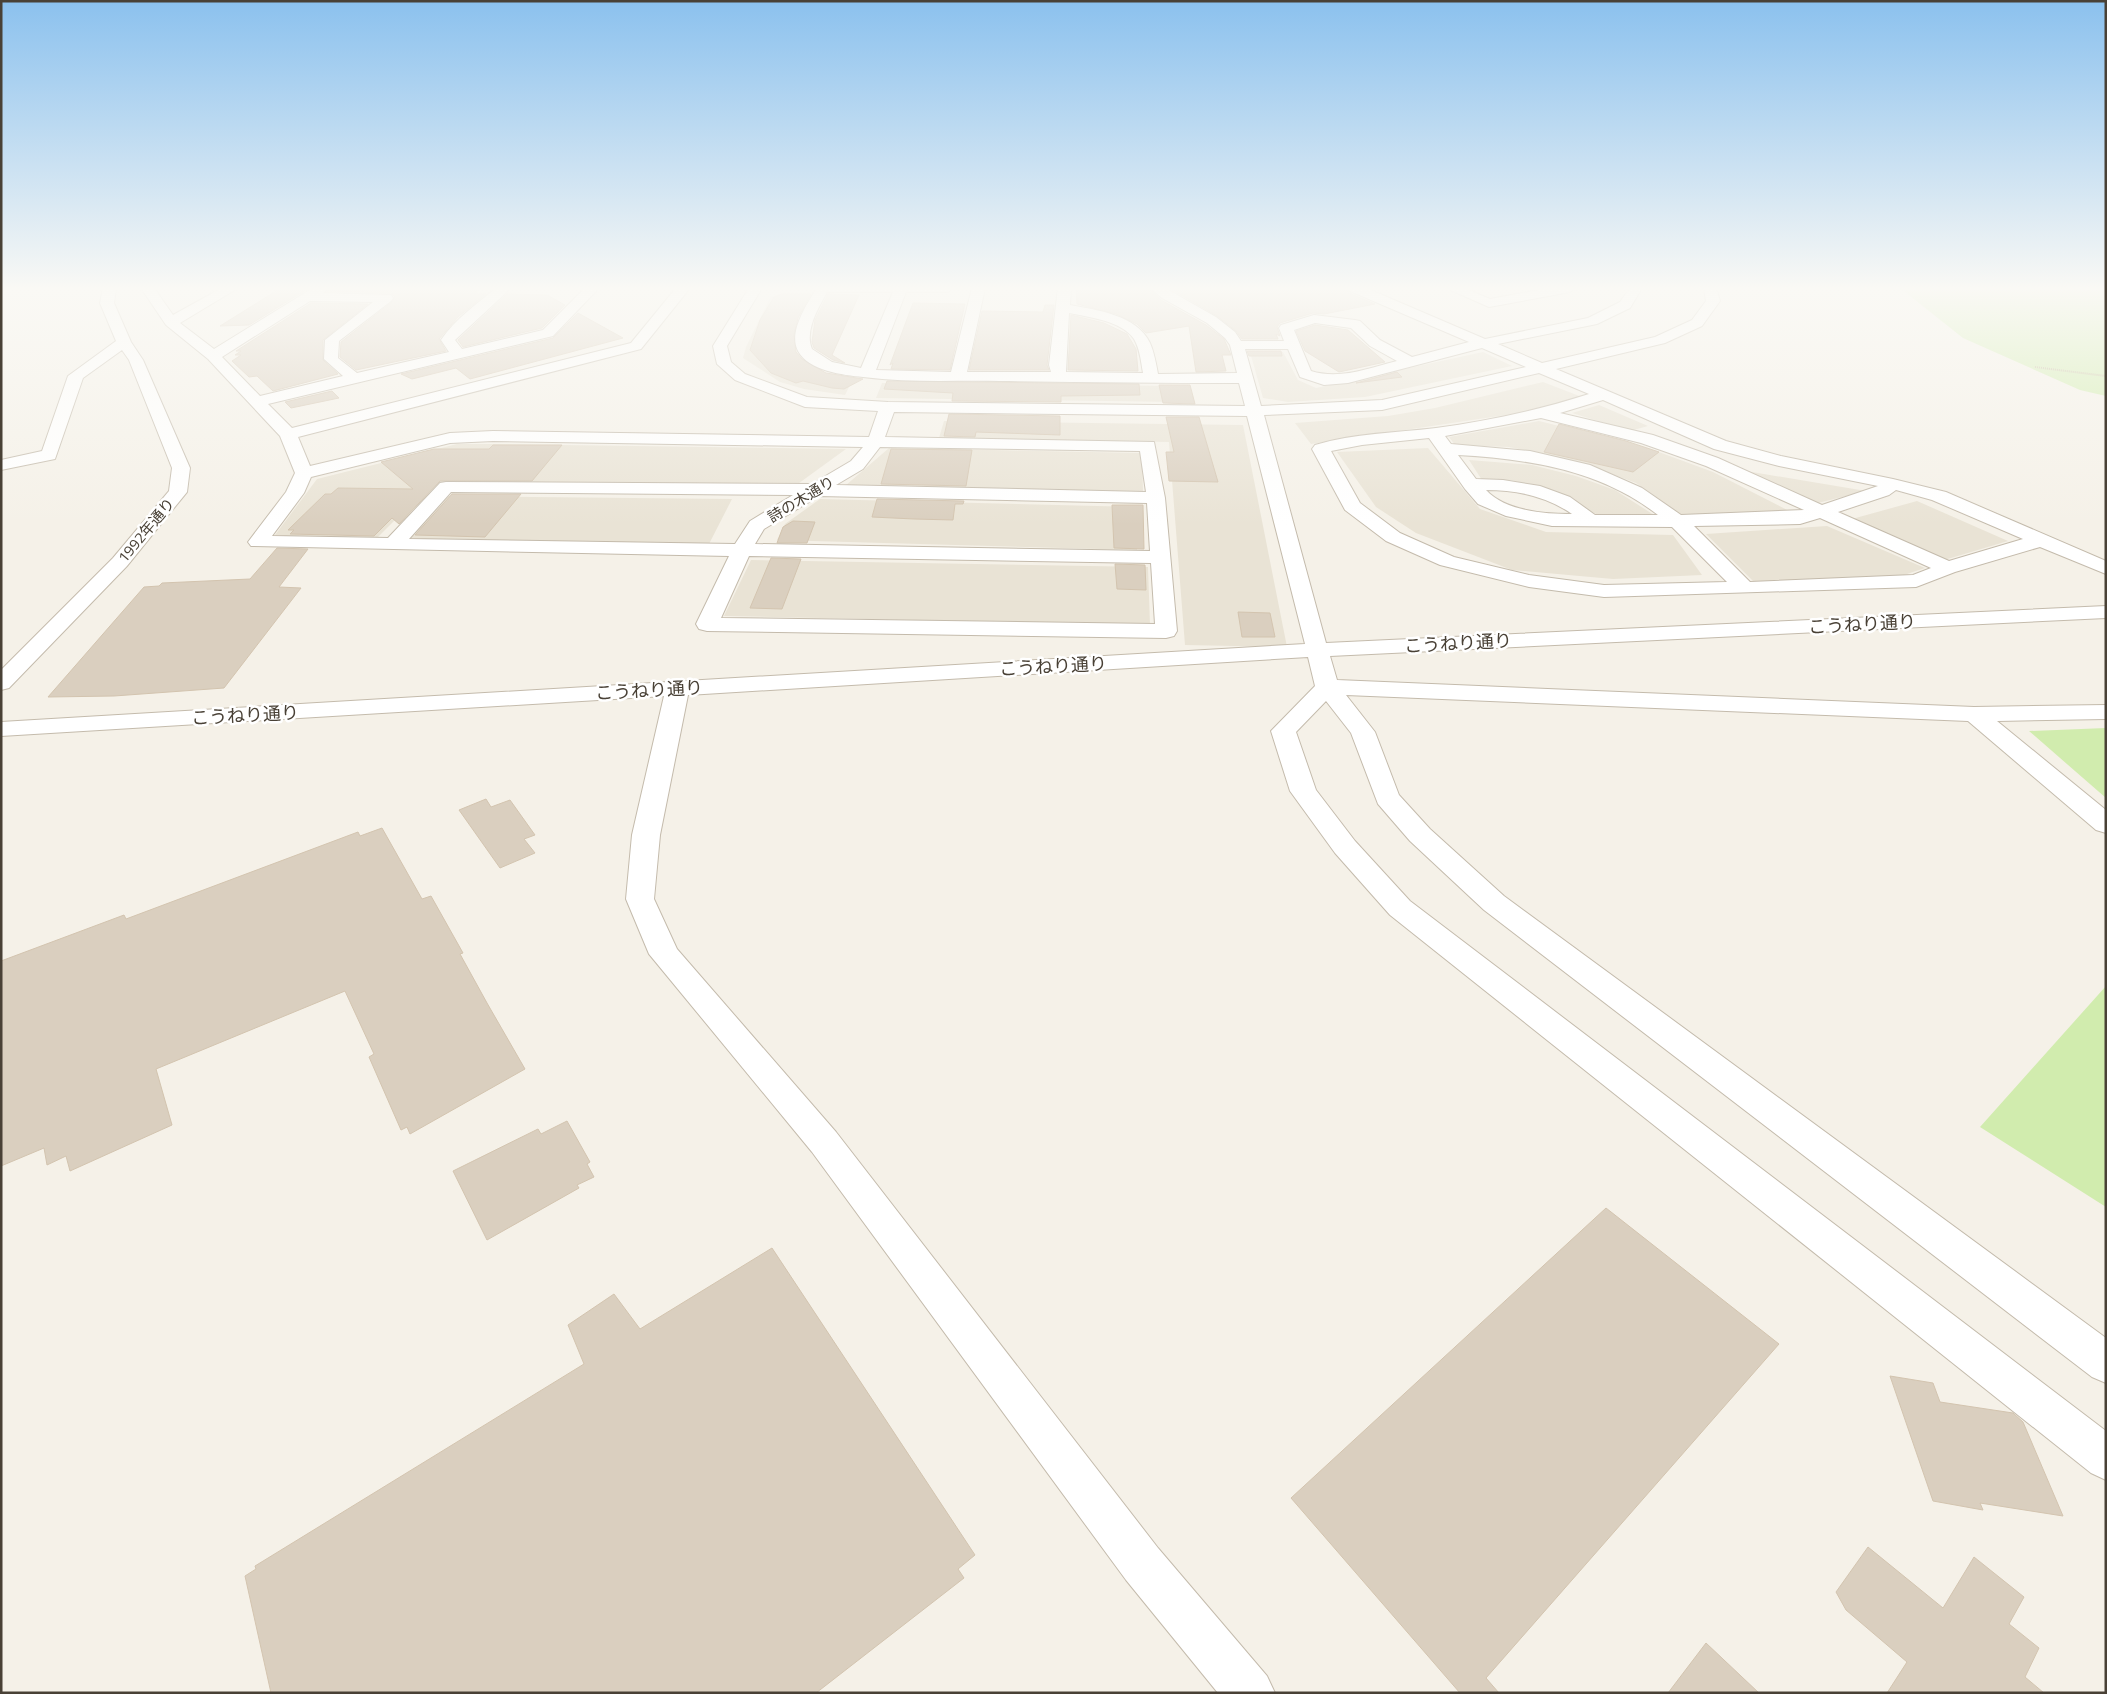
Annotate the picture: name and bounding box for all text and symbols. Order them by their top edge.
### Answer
street label: 詩の木通り [763,470,839,528]
street label: 1992年通り [112,492,180,568]
street label: こうねり通り [1807,608,1917,640]
street label: こうねり通り [1403,627,1513,659]
street label: こうねり通り [998,650,1108,682]
street label: こうねり通り [594,674,704,706]
street label: こうねり通り [190,699,300,731]

